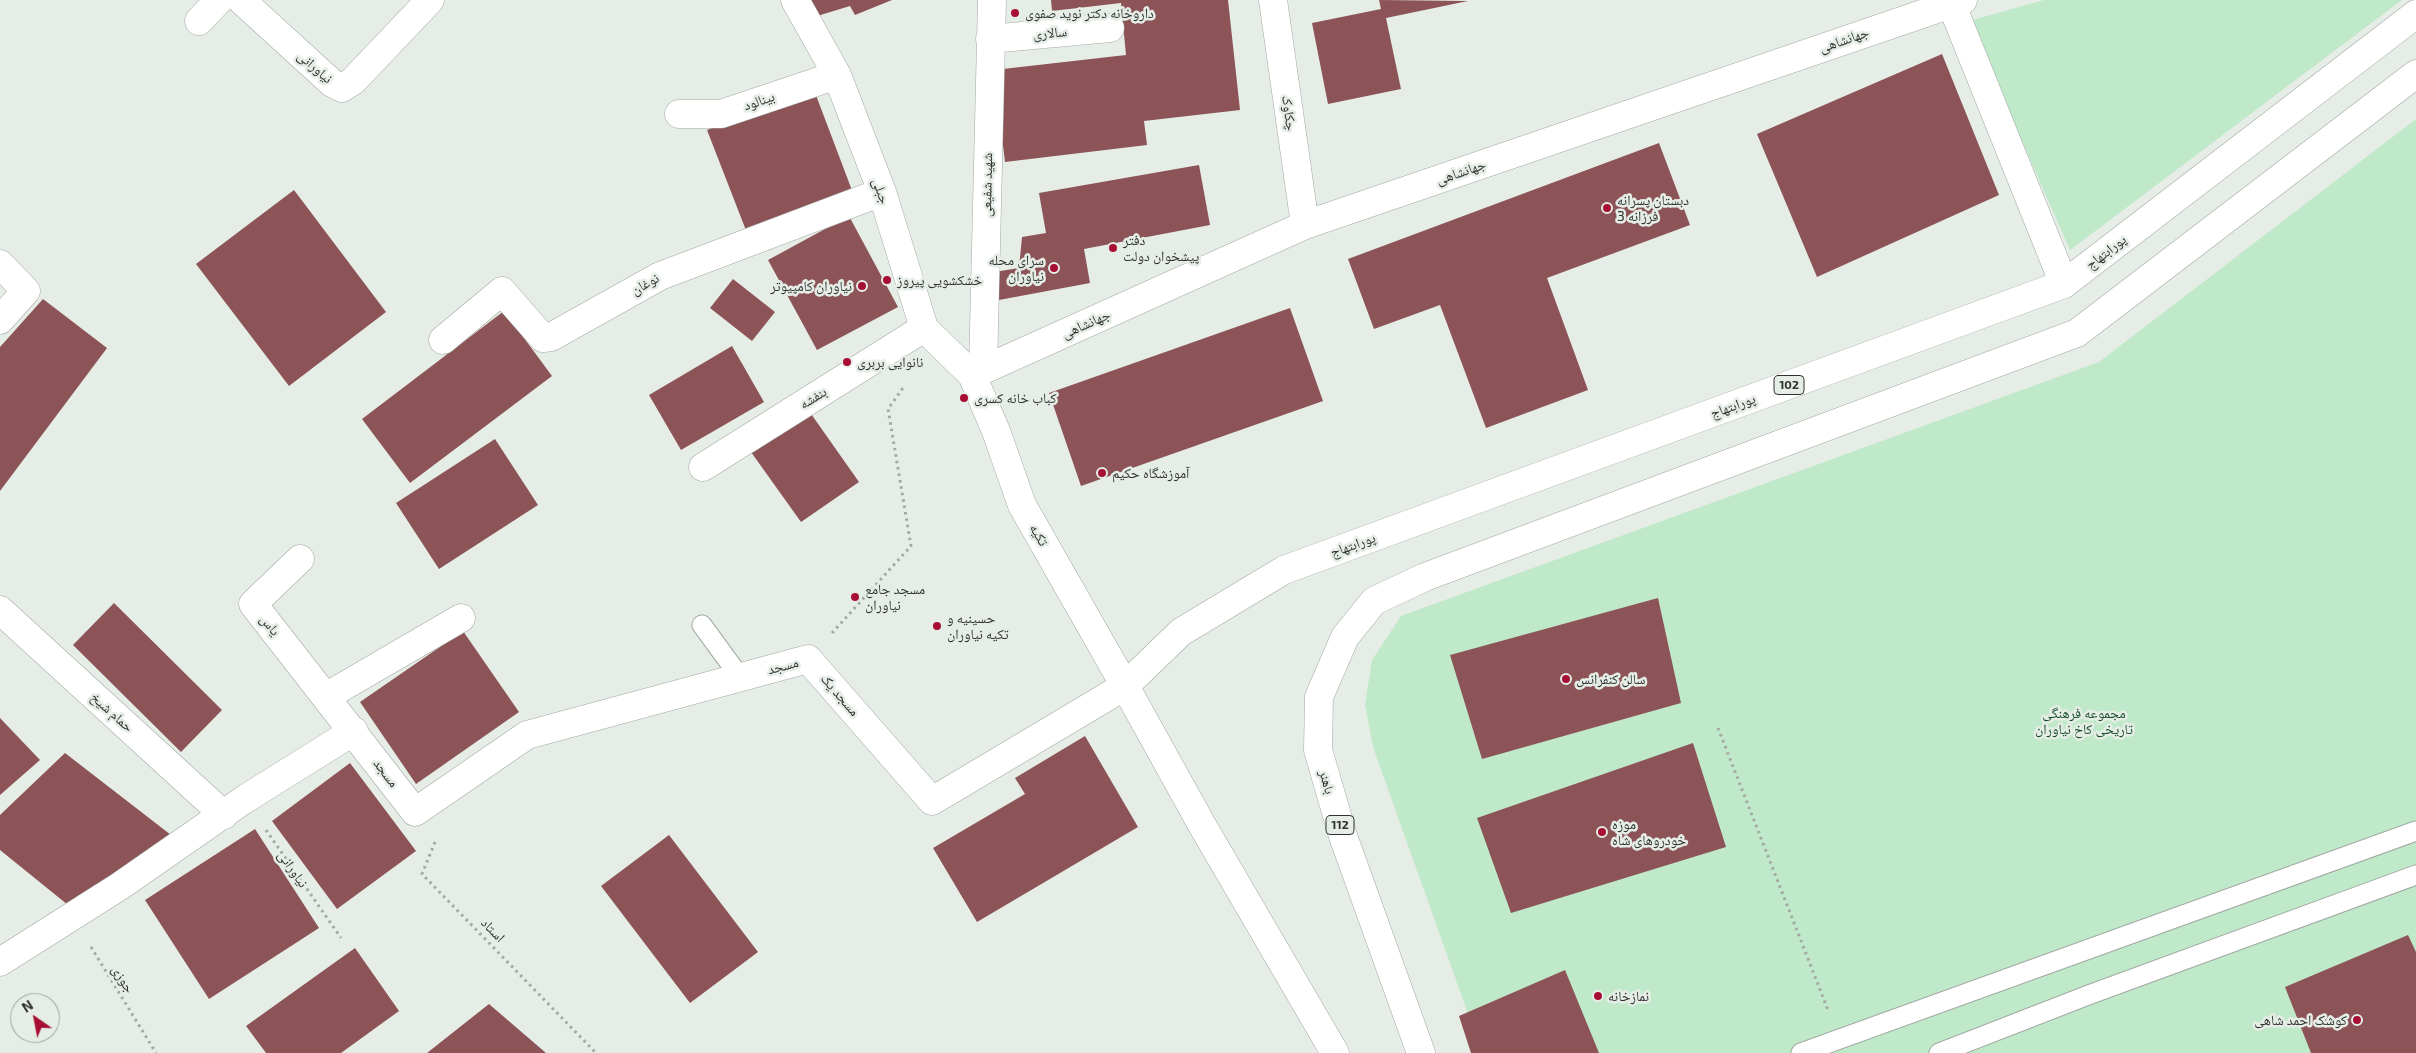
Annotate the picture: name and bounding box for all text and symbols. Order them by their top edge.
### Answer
place label: داروخانه دکتر نوید صفوی [1025,5,1154,21]
marker: داروخانه دکتر نوید صفوی [1009,7,1021,19]
street label: سالاری [1032,23,1068,43]
street label: جهانشاهی [1817,24,1871,56]
street label: نیاورانی [294,47,336,87]
street label: بینالود [741,88,777,114]
street label: چکاوک [1278,94,1300,132]
street label: شهید شفیعی [978,153,996,217]
street label: جهانشاهی [1434,156,1488,188]
street label: جبلی [869,176,893,206]
place label: دبستان پسرانه فرزانه 3 [1617,192,1689,224]
marker: دبستان پسرانه فرزانه 3 [1601,202,1613,214]
street label: پورابتهاج [2082,231,2130,273]
place label: دفتر پیشخوان دولت [1123,232,1199,264]
marker: دفتر پیشخوان دولت [1107,242,1119,254]
place label: سرای محله نیاوران [989,252,1044,284]
marker: سرای محله نیاوران [1048,262,1060,274]
street label: نوغان [628,270,662,298]
place label: خشکشویی پیروز [897,272,982,288]
marker: خشکشویی پیروز [881,274,893,286]
place label: نیاوران کامپیوتر [770,278,852,294]
marker: نیاوران کامپیوتر [856,280,868,292]
street label: جهانشاهی [1059,306,1113,342]
place label: نانوایی بربری [857,354,923,370]
marker: نانوایی بربری [841,356,853,368]
road number: 102 [1774,376,1804,394]
street label: بنفشه [796,383,830,413]
place label: کباب خانه کسری [974,390,1057,406]
street label: پورابتهاج [1708,390,1758,422]
marker: کباب خانه کسری [958,392,970,404]
place label: آموزشگاه حکیم [1112,465,1189,481]
marker: آموزشگاه حکیم [1096,467,1108,479]
street label: تکیه [1026,521,1052,549]
street label: پورابتهاج [1328,529,1378,561]
place label: مسجد جامع نیاوران [865,581,925,614]
marker: مسجد جامع نیاوران [849,591,861,603]
place label: حسینیه و تکیه نیاوران [947,610,1009,642]
street label: یاس [256,611,284,639]
marker: حسینیه و تکیه نیاوران [931,620,943,632]
street label: مسجد [766,654,800,678]
street label: مسجد یک [817,670,863,720]
place label: سالن کنفرانس [1576,671,1645,687]
marker: سالن کنفرانس [1560,673,1572,685]
street label: حمام شیخ [87,688,137,736]
park label: مجموعه فرهنگی تاریخی کاخ نیاوران [2035,705,2133,738]
street label: مسجد [370,755,402,791]
street label: باهنر [1316,768,1338,796]
road number: 112 [1326,816,1354,834]
place label: موزه خودروهای شاه [1612,816,1686,849]
marker: موزه خودروهای شاه [1596,826,1608,838]
street label: نیاورانی [274,847,312,891]
street label: استاد [478,914,508,946]
street label: جوزی [108,962,138,996]
place label: نمازخانه [1608,988,1649,1004]
marker: نمازخانه [1592,990,1604,1002]
north arrow [10,993,60,1043]
text: N [18,996,36,1016]
place label: کوشک احمد شاهی [2254,1012,2347,1028]
marker: کوشک احمد شاهی [2351,1014,2363,1026]

